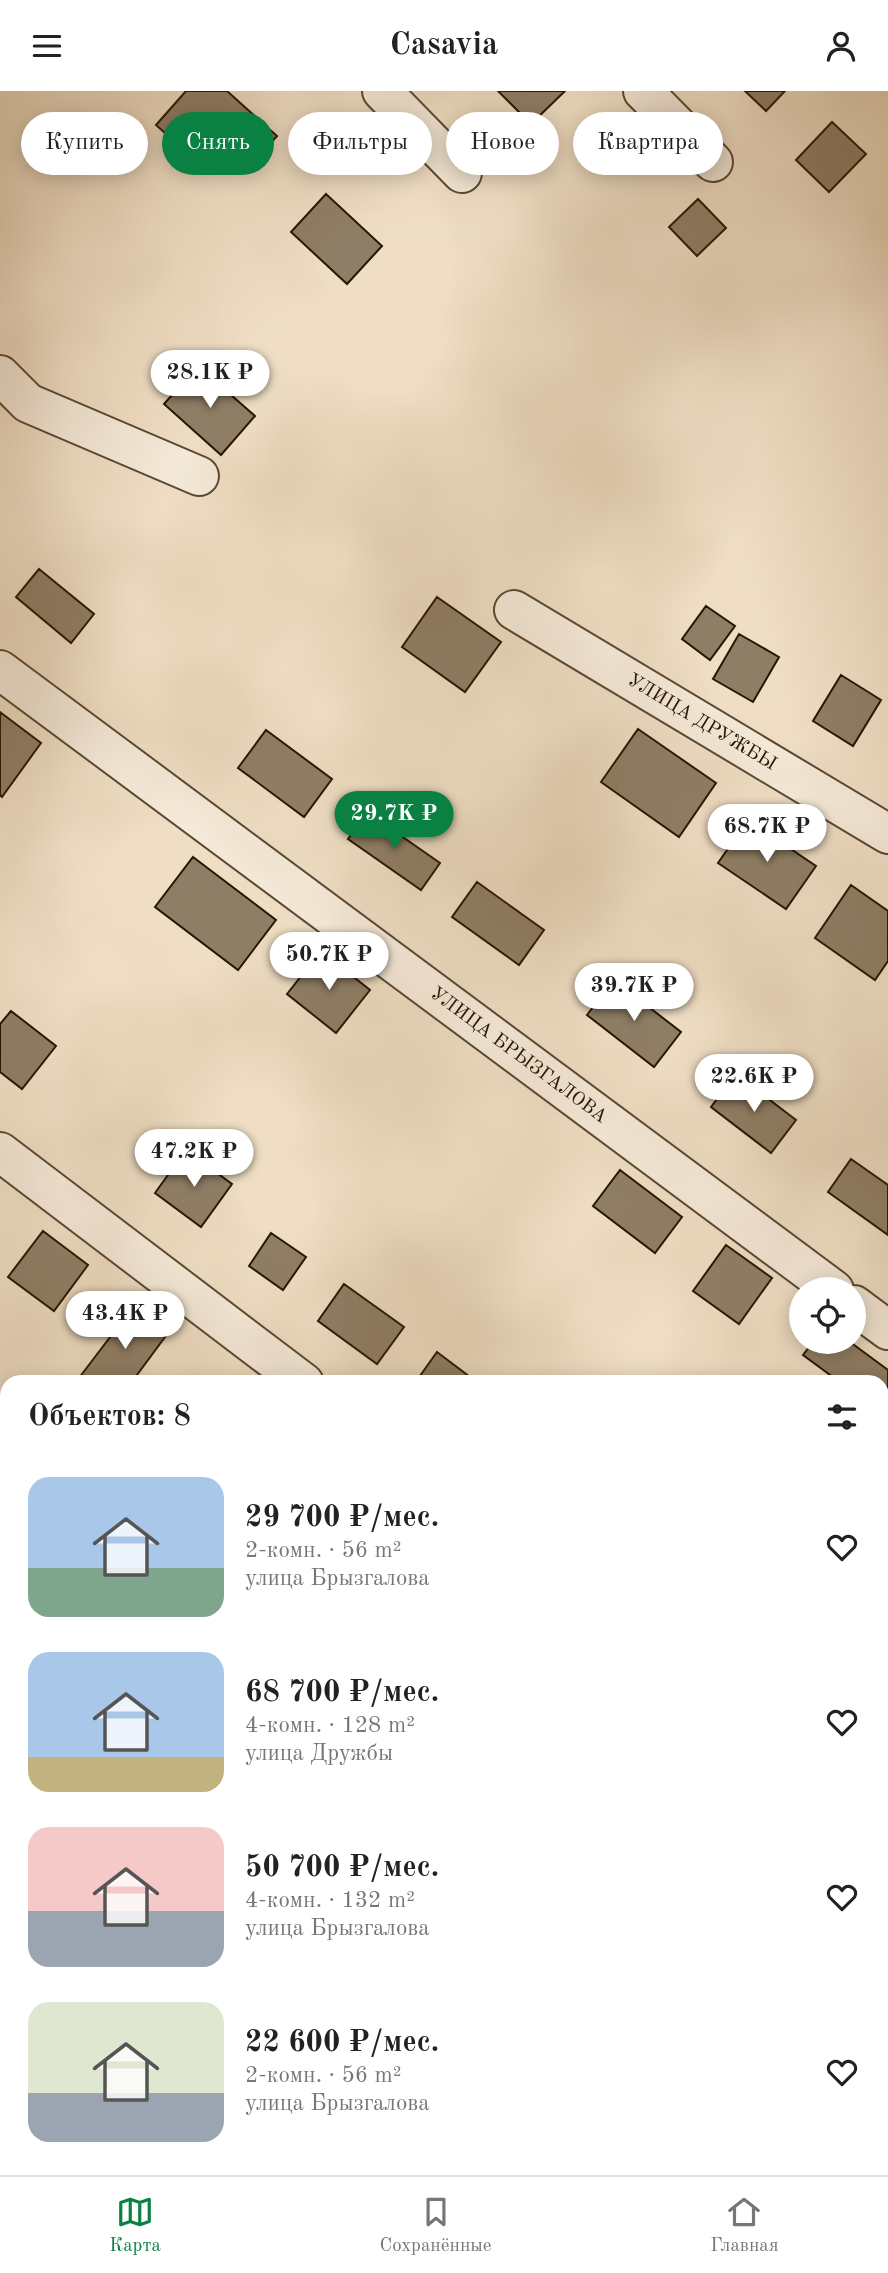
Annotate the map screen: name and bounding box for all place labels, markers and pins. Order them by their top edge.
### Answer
pin: 28.1K ₽ [145,351,275,410]
pin: 29.7K ₽ [329,791,459,851]
pin: 68.7K ₽ [702,805,832,864]
pin: 50.7K ₽ [264,933,394,992]
pin: 39.7K ₽ [569,963,699,1023]
pin: 22.6K ₽ [689,1055,819,1114]
pin: 47.2K ₽ [129,1129,259,1189]
pin: 43.4K ₽ [60,1291,190,1351]

